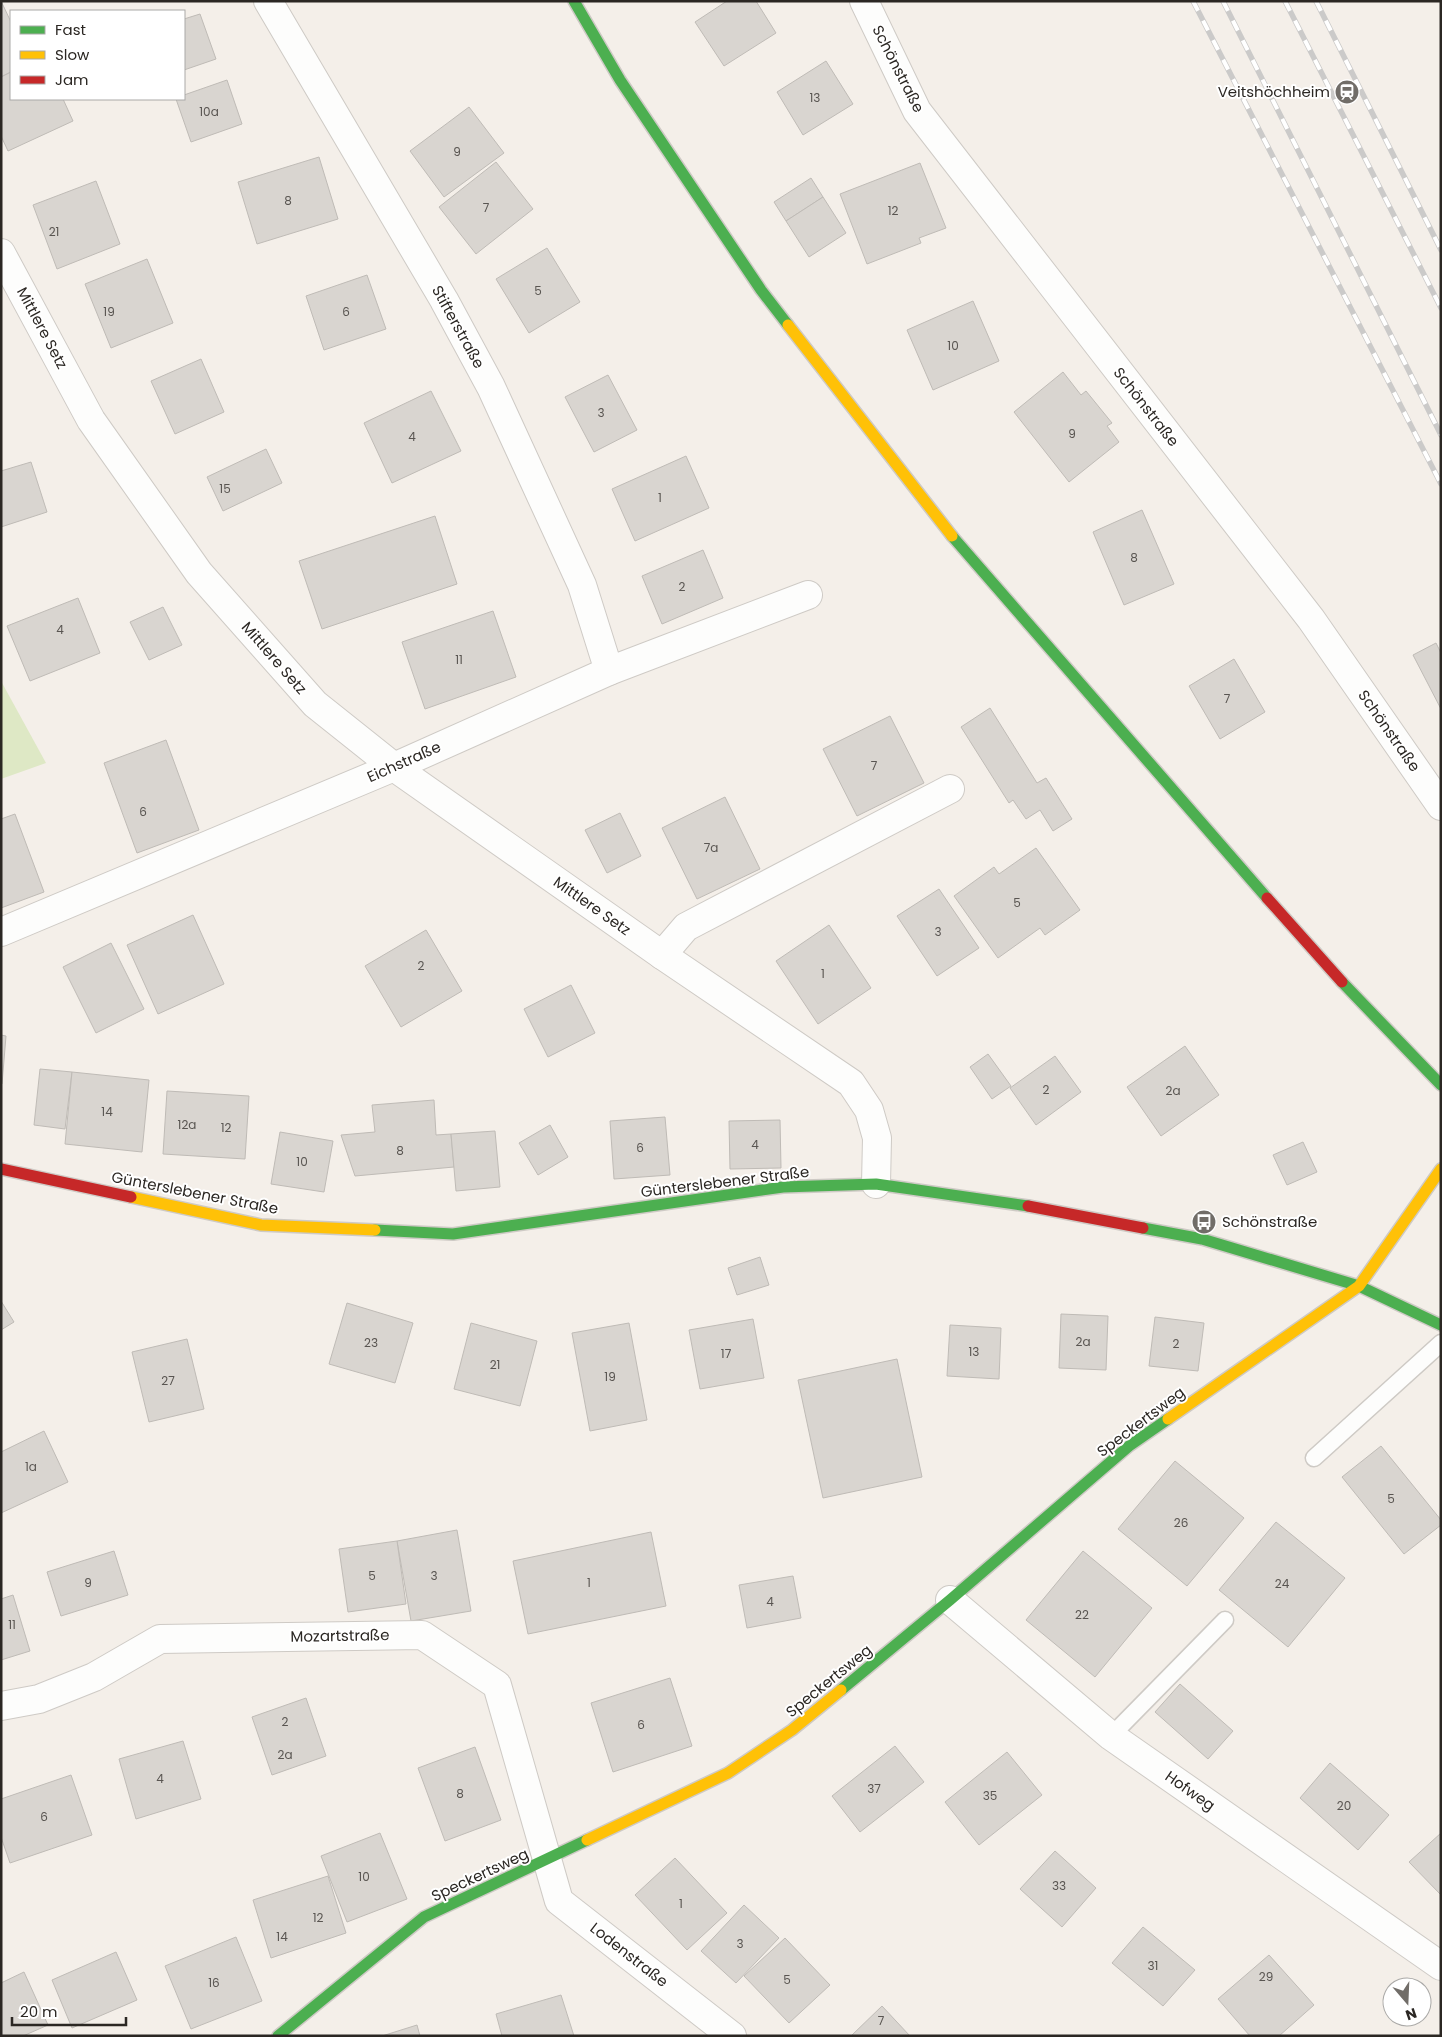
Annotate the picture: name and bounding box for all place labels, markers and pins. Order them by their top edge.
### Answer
station icon: Veitshöchheim [1334,79,1360,105]
place label: Veitshöchheim [1218,81,1330,102]
bus stop icon: Schönstraße [1191,1209,1217,1235]
place label: Schönstraße [1222,1211,1317,1232]

